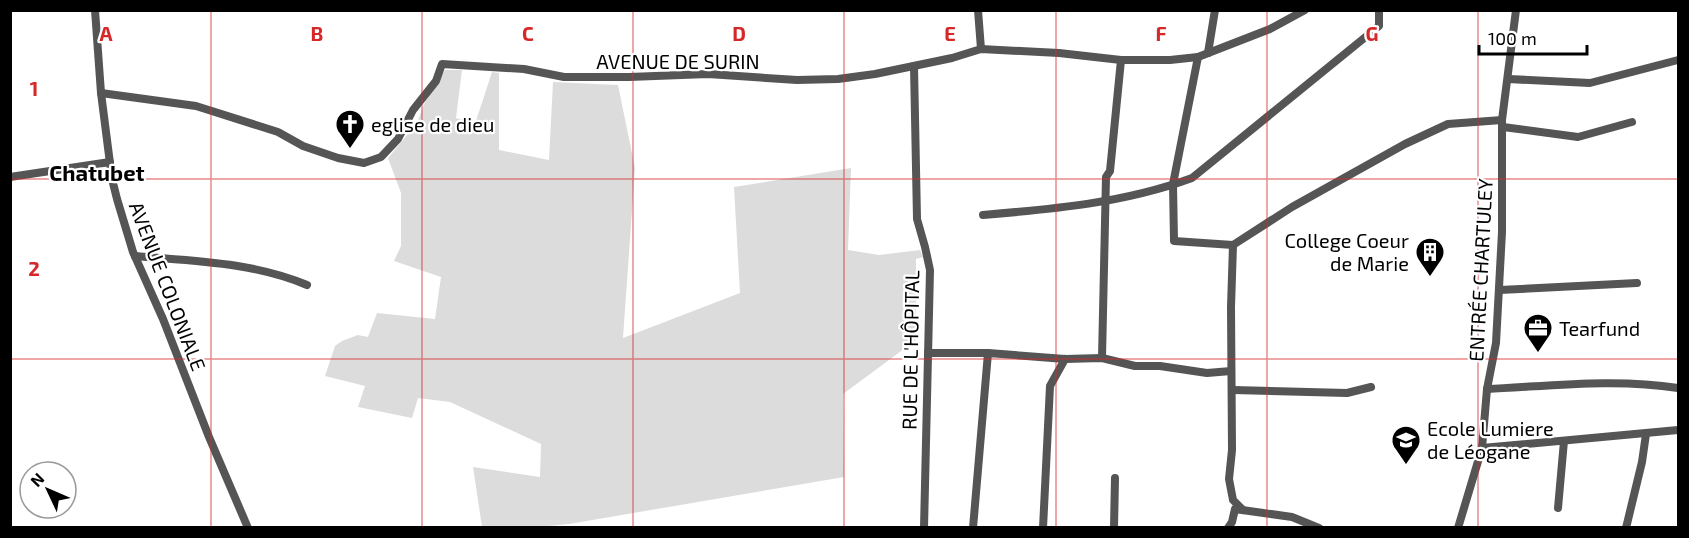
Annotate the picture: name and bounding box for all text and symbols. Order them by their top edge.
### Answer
scale bar [1479,18,1587,56]
text: A [99,21,113,45]
text: B [311,21,323,45]
text: C [522,21,534,45]
text: D [732,21,746,45]
text: E [944,21,956,45]
text: F [1155,21,1167,45]
text: G [1366,21,1378,45]
text: 100 m [1488,27,1537,49]
street label: AVENUE DE SURIN [596,49,760,73]
text: 1 [30,76,38,100]
church icon: eglise de dieu [334,108,366,150]
place label: eglise de dieu [371,112,494,136]
district label: Chatubet [49,159,145,185]
street label: ENTRÉE CHARTULEY [1463,177,1497,362]
street label: AVENUE COLONIALE [125,198,211,374]
place label: College Coeur de Marie [1284,228,1409,275]
building icon: College Coeur de Marie [1414,236,1446,278]
text: 2 [28,256,40,280]
street label: RUE DE L'HÔPITAL [897,270,923,430]
office icon: Tearfund [1522,312,1554,354]
place label: Tearfund [1559,316,1640,340]
place label: Ecole Lumiere de Léogane [1427,416,1554,463]
school or university icon: Ecole Lumiere de Léogane [1390,424,1422,466]
north arrow [18,460,78,520]
text: N [26,468,48,490]

